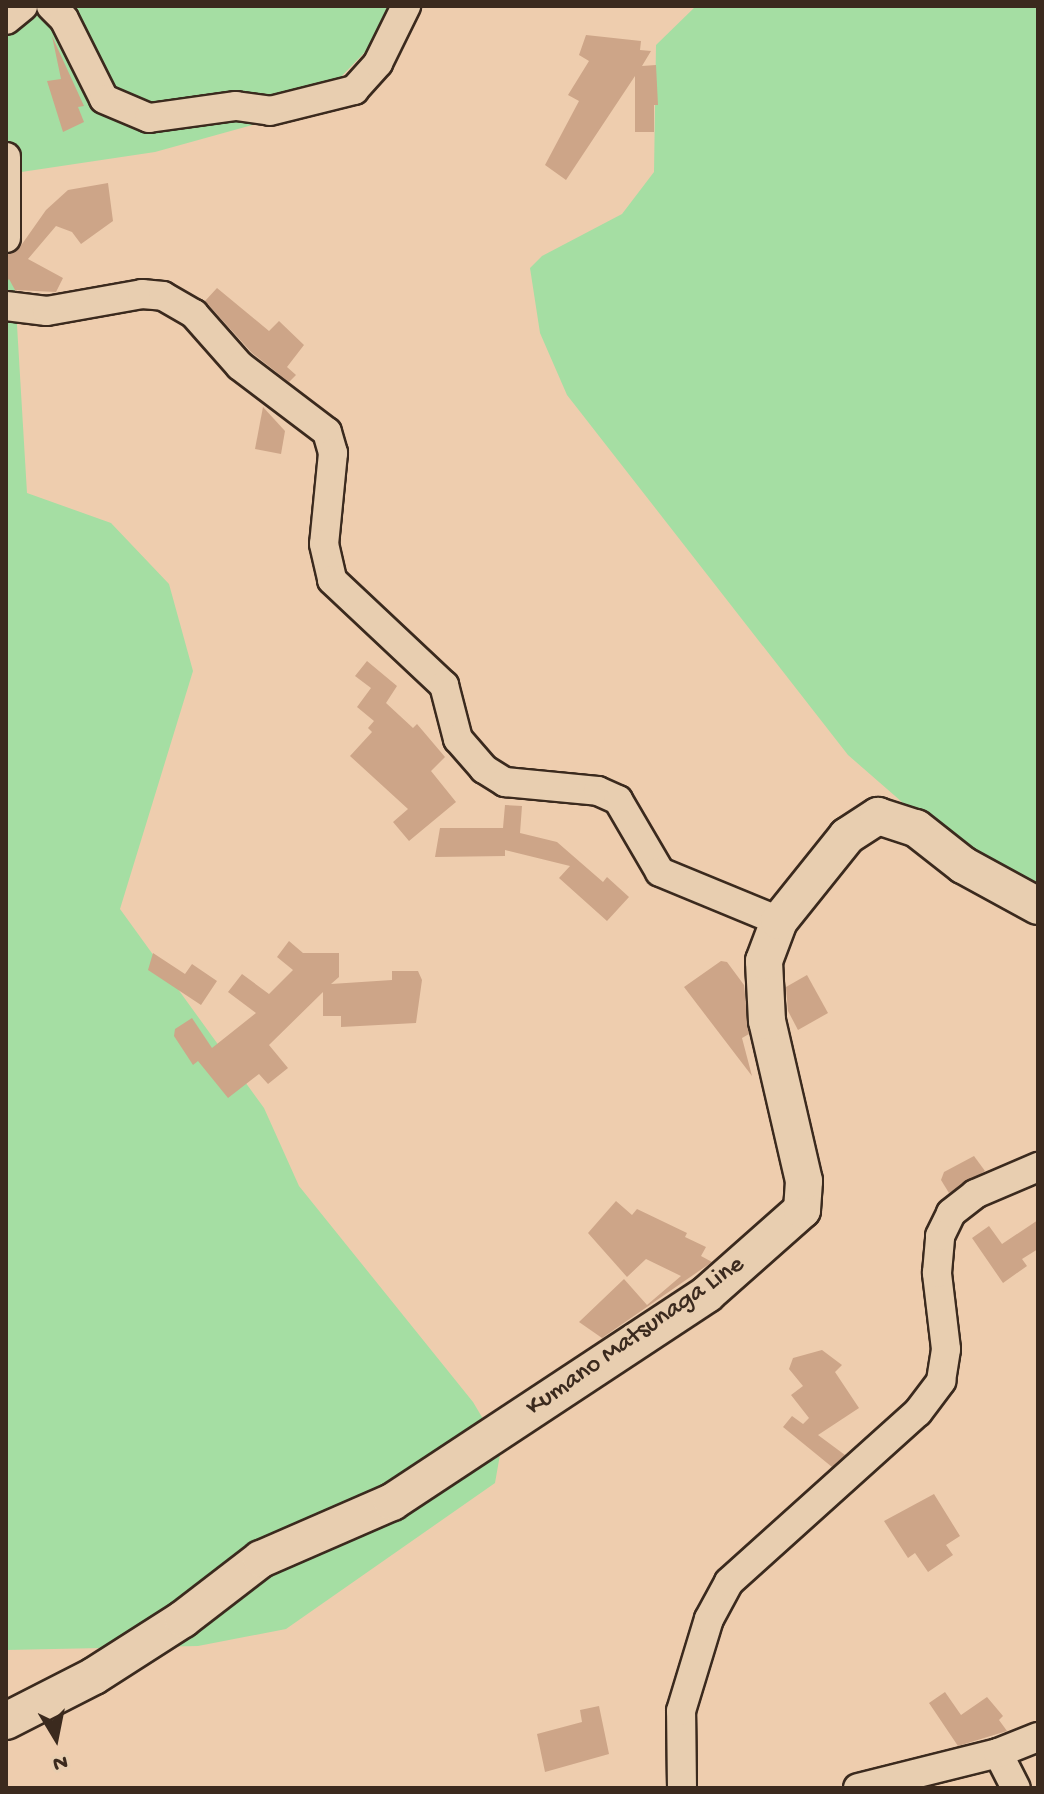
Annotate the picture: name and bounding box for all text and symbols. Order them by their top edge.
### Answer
street label: Kumano Matsunaga Line [521,1250,751,1424]
north arrow [16,1698,96,1778]
text: N [51,1748,70,1776]

